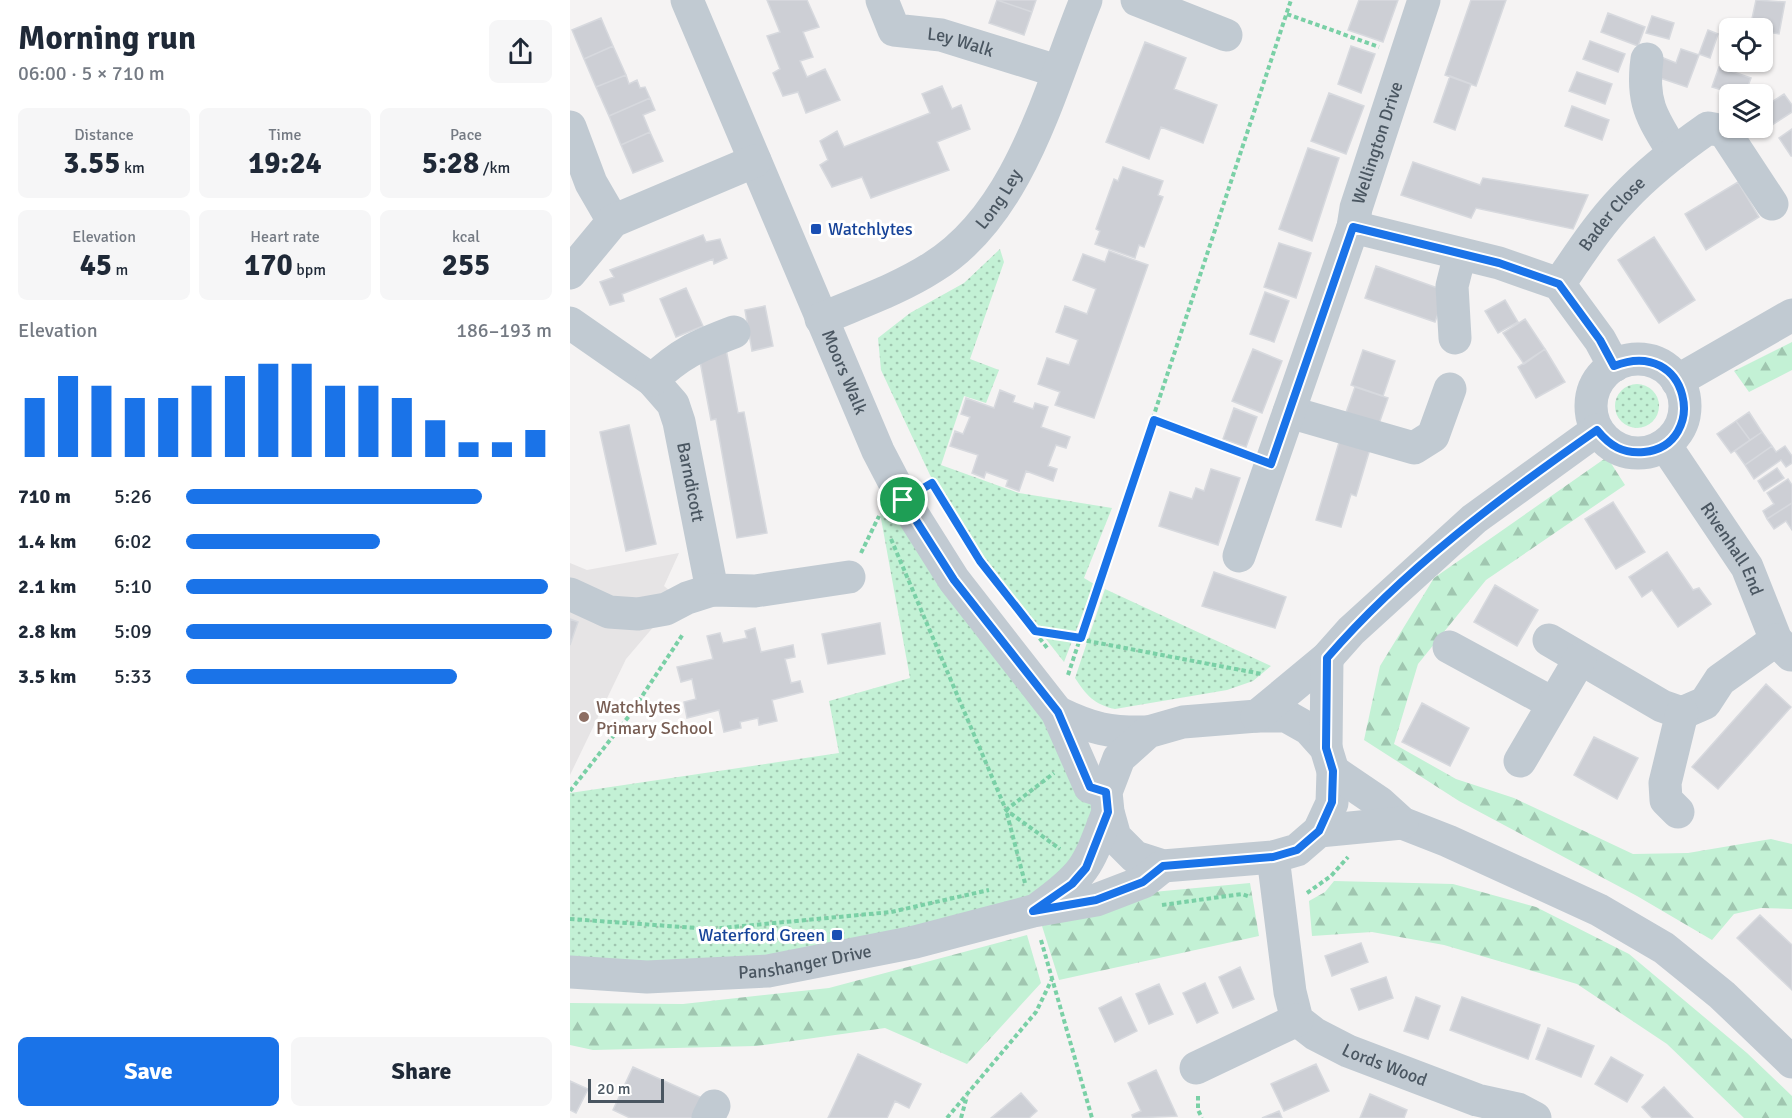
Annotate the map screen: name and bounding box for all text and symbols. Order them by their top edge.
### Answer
text: Morning run [18,18,196,59]
map controls [1719,18,1773,138]
button: locate [1719,18,1773,72]
button: share [489,20,552,83]
street label: Ley Walk [926,23,996,62]
text: 06:00 · 5 × 710 m [18,61,165,86]
street label: Wellington Drive [1347,79,1408,207]
button: layers [1719,84,1773,138]
text: Distance [74,125,134,145]
text: Time [269,125,301,145]
text: Pace [450,125,482,145]
text: 3.55 [63,145,120,182]
text: 19:24 [248,145,322,182]
text: 5:28 [422,145,479,182]
text: km [120,158,145,178]
text: /km [479,158,510,178]
street label: Long Ley [971,165,1027,234]
street label: Bader Close [1574,172,1650,255]
place label: Watchlytes [828,218,913,240]
marker: Watchlytes [809,222,823,236]
text: Elevation [72,227,136,247]
text: Heart rate [250,227,320,247]
text: kcal [452,227,480,247]
text: 45 [80,247,112,284]
text: 170 [244,247,293,284]
text: 255 [442,247,490,284]
text: m [112,260,128,280]
text: bpm [293,260,326,280]
text: Elevation [18,318,98,343]
text: 186–193 m [456,318,552,343]
street label: Moors Walk [817,326,872,418]
street label: Barndicott [672,440,709,524]
pin [877,474,928,525]
icon: arrive [886,483,919,516]
text: 710 m [18,484,71,509]
text: 5:26 [114,484,152,509]
street label: Rivenhall End [1696,498,1768,599]
text: 1.4 km [18,529,76,554]
text: 6:02 [114,529,152,554]
text: 2.1 km [18,574,76,599]
text: 5:10 [114,574,152,599]
text: 2.8 km [18,619,76,644]
text: 5:09 [114,619,152,644]
text: 3.5 km [18,664,76,689]
text: 5:33 [114,664,152,689]
place label: Watchlytes Primary School [596,696,713,739]
marker: Watchlytes Primary School [577,710,591,724]
place label: Waterford Green [698,924,825,946]
marker: Waterford Green [830,928,844,942]
street label: Panshanger Drive [738,940,873,983]
button: Save [18,1037,279,1106]
button: Share [291,1037,552,1106]
street label: Lords Wood [1338,1039,1430,1091]
scale bar [588,1076,664,1104]
text: 20 m [597,1079,631,1099]

